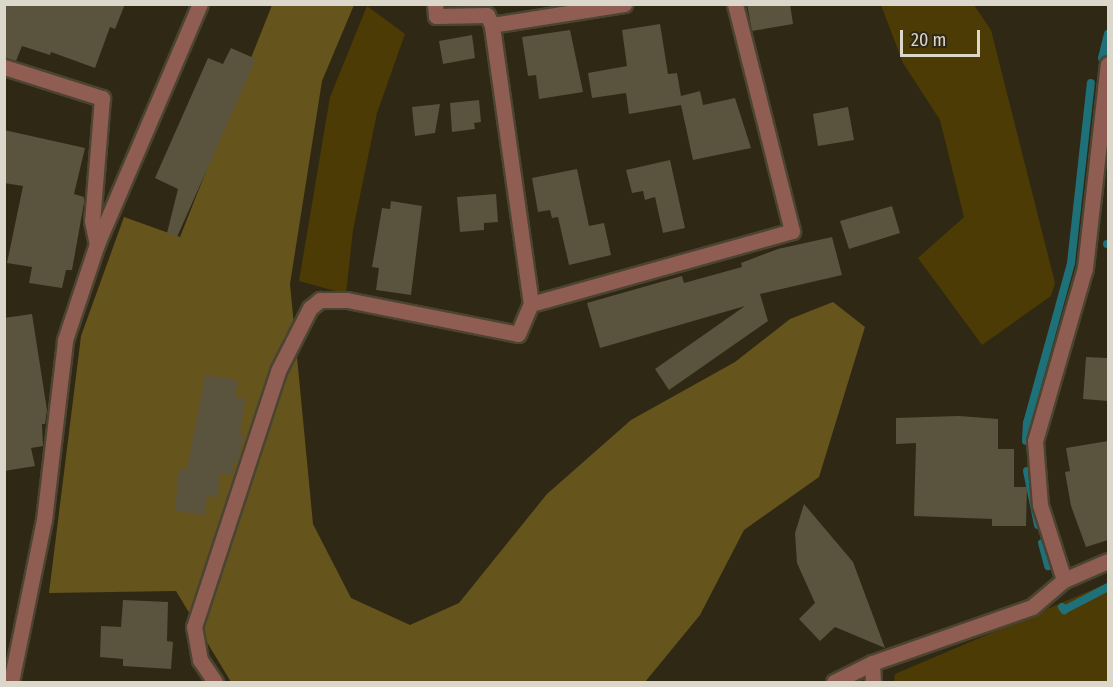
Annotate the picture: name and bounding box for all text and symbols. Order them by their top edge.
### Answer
scale bar [903,18,982,56]
text: 20 m [911,29,946,51]

